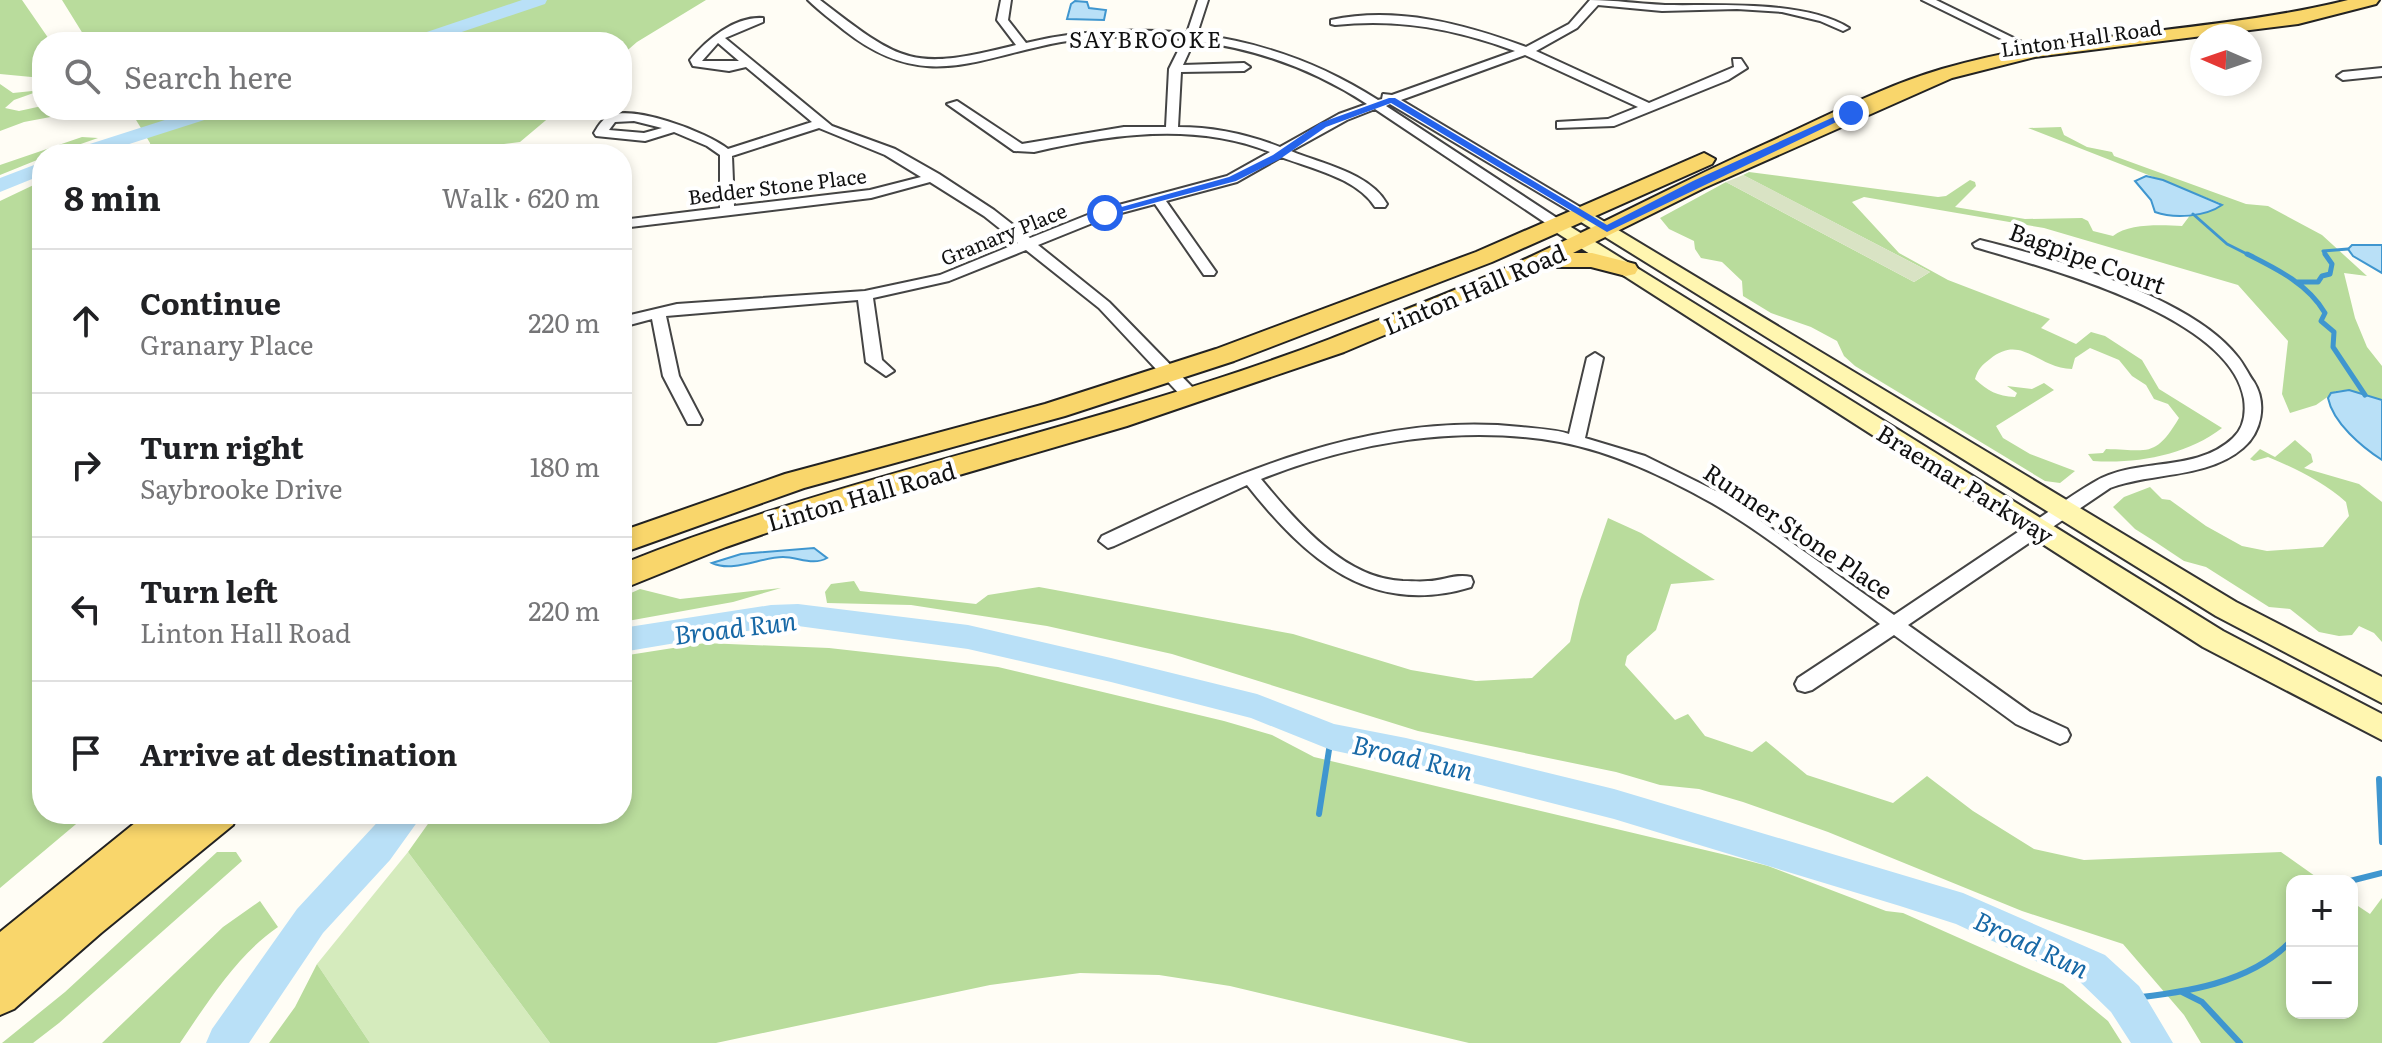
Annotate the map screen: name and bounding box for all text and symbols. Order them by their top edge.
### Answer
street label: Linton Hall Road [1999,11,2163,63]
district label: SAYBROOKE [1069,22,1223,55]
north arrow [2190,24,2262,96]
search box [32,32,632,120]
icon: search [60,54,104,98]
text: Search here [124,54,292,98]
route end [1833,95,1869,131]
street label: Bedder Stone Place [686,159,868,211]
text: 8 min [64,171,161,221]
text: Walk · 620 m [442,177,600,216]
street label: Granary Place [935,194,1071,272]
route start [1087,195,1123,231]
street label: Bagpipe Court [2005,213,2171,302]
street label: Linton Hall Road [1378,234,1571,342]
text: Continue [140,280,281,324]
icon: ahead [64,299,108,343]
text: 220 m [528,302,600,341]
text: Granary Place [140,324,314,363]
street label: Braemar Parkway [1871,415,2061,552]
text: Turn right [140,424,304,468]
icon: right [64,443,108,487]
text: 180 m [530,446,600,485]
street label: Linton Hall Road [763,451,960,539]
street label: Runner Stone Place [1697,454,1901,606]
text: Saybrooke Drive [140,468,343,507]
text: Turn left [140,568,278,612]
icon: left [64,587,108,631]
text: 220 m [528,590,600,629]
water label: Broad Run [672,599,799,653]
text: Linton Hall Road [140,612,351,651]
water label: Broad Run [1349,723,1478,789]
icon: arrive [64,731,108,775]
text: Arrive at destination [140,731,457,775]
map controls [2286,875,2358,1019]
button: + [2286,875,2358,947]
water label: Broad Run [1968,899,2096,987]
button: − [2286,947,2358,1019]

